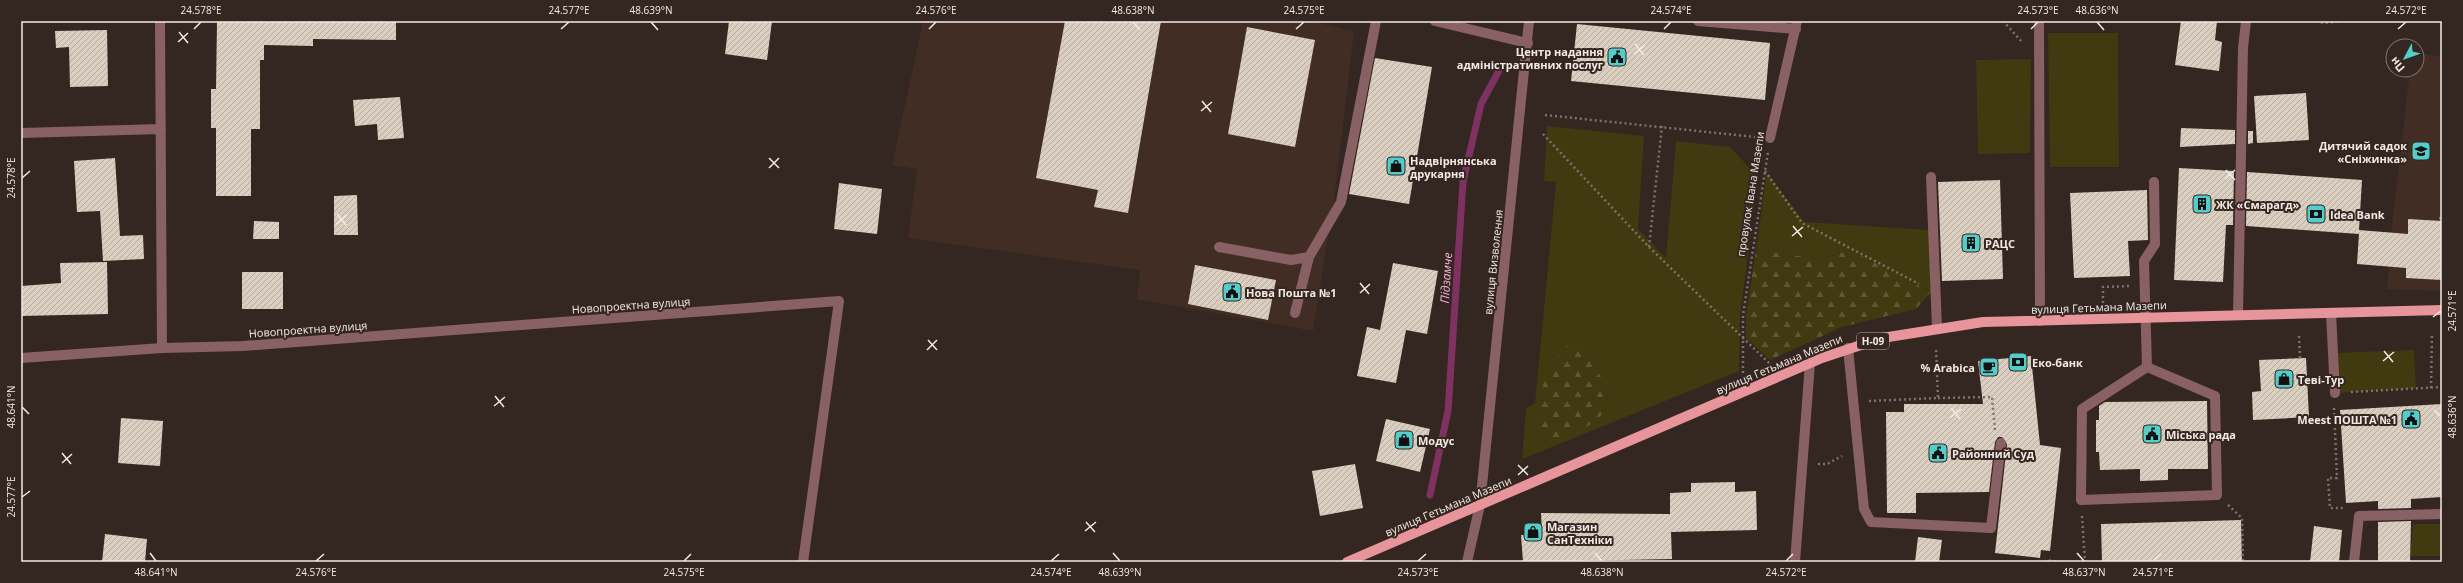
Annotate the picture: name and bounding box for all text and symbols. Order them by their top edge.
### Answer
text: 24.578°E [180,3,222,17]
text: 24.577°E [548,3,590,17]
text: 48.639°N [629,3,673,17]
text: 24.576°E [915,3,957,17]
text: 48.638°N [1111,3,1155,17]
text: 24.575°E [1283,3,1325,17]
text: 24.574°E [1650,3,1692,17]
text: 24.573°E [2017,3,2059,17]
text: 48.636°N [2075,3,2119,17]
text: 24.572°E [2385,3,2427,17]
north arrow [2385,38,2425,78]
place label: Центр надання адміністративних послуг [1457,44,1603,72]
public building icon: Центр надання адміністративних послуг [1606,46,1628,68]
text: Пн [2386,54,2408,76]
street label: провулок Івана Мазепи [1733,131,1767,257]
place label: Дитячий садок «Сніжинка» [2319,138,2407,166]
school or university icon: Дитячий садок «Сніжинка» [2410,140,2432,162]
place label: Надвірнянська друкарня [1410,153,1497,181]
shop icon: Надвірнянська друкарня [1385,155,1407,177]
text: 24.578°E [4,157,18,199]
building icon: ЖК «Смарагд» [2191,193,2213,215]
place label: ЖК «Смарагд» [2216,197,2299,212]
bank icon: Idea Bank [2305,203,2327,225]
place label: Idea Bank [2330,207,2385,222]
street label: вулиця Визволення [1480,209,1506,315]
building icon: РАЦС [1960,232,1982,254]
place label: РАЦС [1985,236,2015,251]
water label: Підзамче [1436,252,1456,304]
public building icon: Нова Пошта №1 [1221,281,1243,303]
place label: Нова Пошта №1 [1246,285,1337,300]
text: 24.571°E [2445,290,2459,332]
street label: Новопроектна вулиця [571,293,691,317]
street label: вулиця Гетьмана Мазепи [2031,297,2167,317]
street label: Новопроектна вулиця [248,317,368,341]
street label: вулиця Гетьмана Мазепи [1714,331,1845,397]
road number: Н-09 [1857,333,1889,349]
bank icon: Еко-банк [2007,351,2029,373]
place label: Еко-банк [2032,355,2083,370]
cafe icon: % Arabica [1978,356,2000,378]
place label: % Arabica [1920,360,1975,375]
shop icon: Теві-Тур [2273,368,2295,390]
place label: Теві-Тур [2298,372,2344,387]
text: 48.641°N [4,385,18,429]
text: 48.636°N [2445,395,2459,439]
public building icon: Meest ПОШТА №1 [2400,408,2422,430]
place label: Meest ПОШТА №1 [2297,412,2397,427]
public building icon: Міська рада [2141,423,2163,445]
place label: Міська рада [2166,427,2236,442]
shop icon: Модус [1393,429,1415,451]
place label: Модус [1418,433,1455,448]
public building icon: Районний Суд [1927,442,1949,464]
place label: Районний Суд [1952,446,2035,461]
street label: вулиця Гетьмана Мазепи [1383,473,1514,539]
text: 24.577°E [4,476,18,518]
place label: Магазин СанТехніки [1547,519,1613,547]
shop icon: Магазин СанТехніки [1522,521,1544,543]
text: 48.641°N [134,565,178,579]
text: 24.576°E [295,565,337,579]
text: 24.575°E [663,565,705,579]
text: 24.574°E [1030,565,1072,579]
text: 48.639°N [1098,565,1142,579]
text: 24.573°E [1397,565,1439,579]
text: 48.638°N [1580,565,1624,579]
text: 24.572°E [1765,565,1807,579]
text: 48.637°N [2062,565,2106,579]
text: 24.571°E [2132,565,2174,579]

